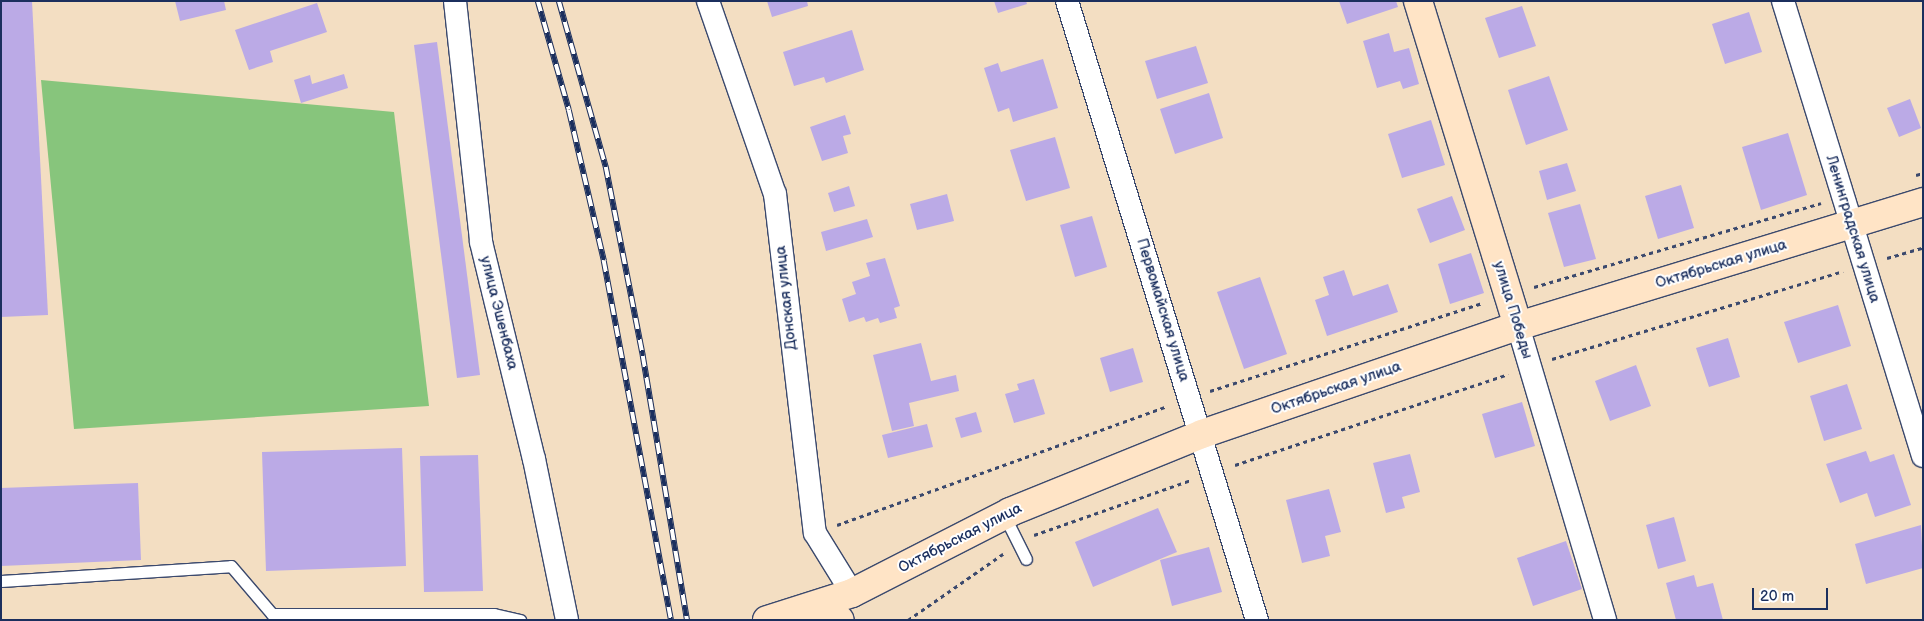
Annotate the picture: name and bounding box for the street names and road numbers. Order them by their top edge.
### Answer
street label: Ленинградская улица [1822,153,1884,305]
street label: Первомайская улица [1133,236,1193,384]
street label: Октябрьская улица [1653,236,1789,292]
street label: Донская улица [772,245,800,351]
street label: улица Эшенбаха [476,254,522,372]
street label: улица Победы [1490,259,1536,361]
street label: Октябрьская улица [1269,357,1403,419]
street label: Октябрьская улица [895,499,1025,577]

